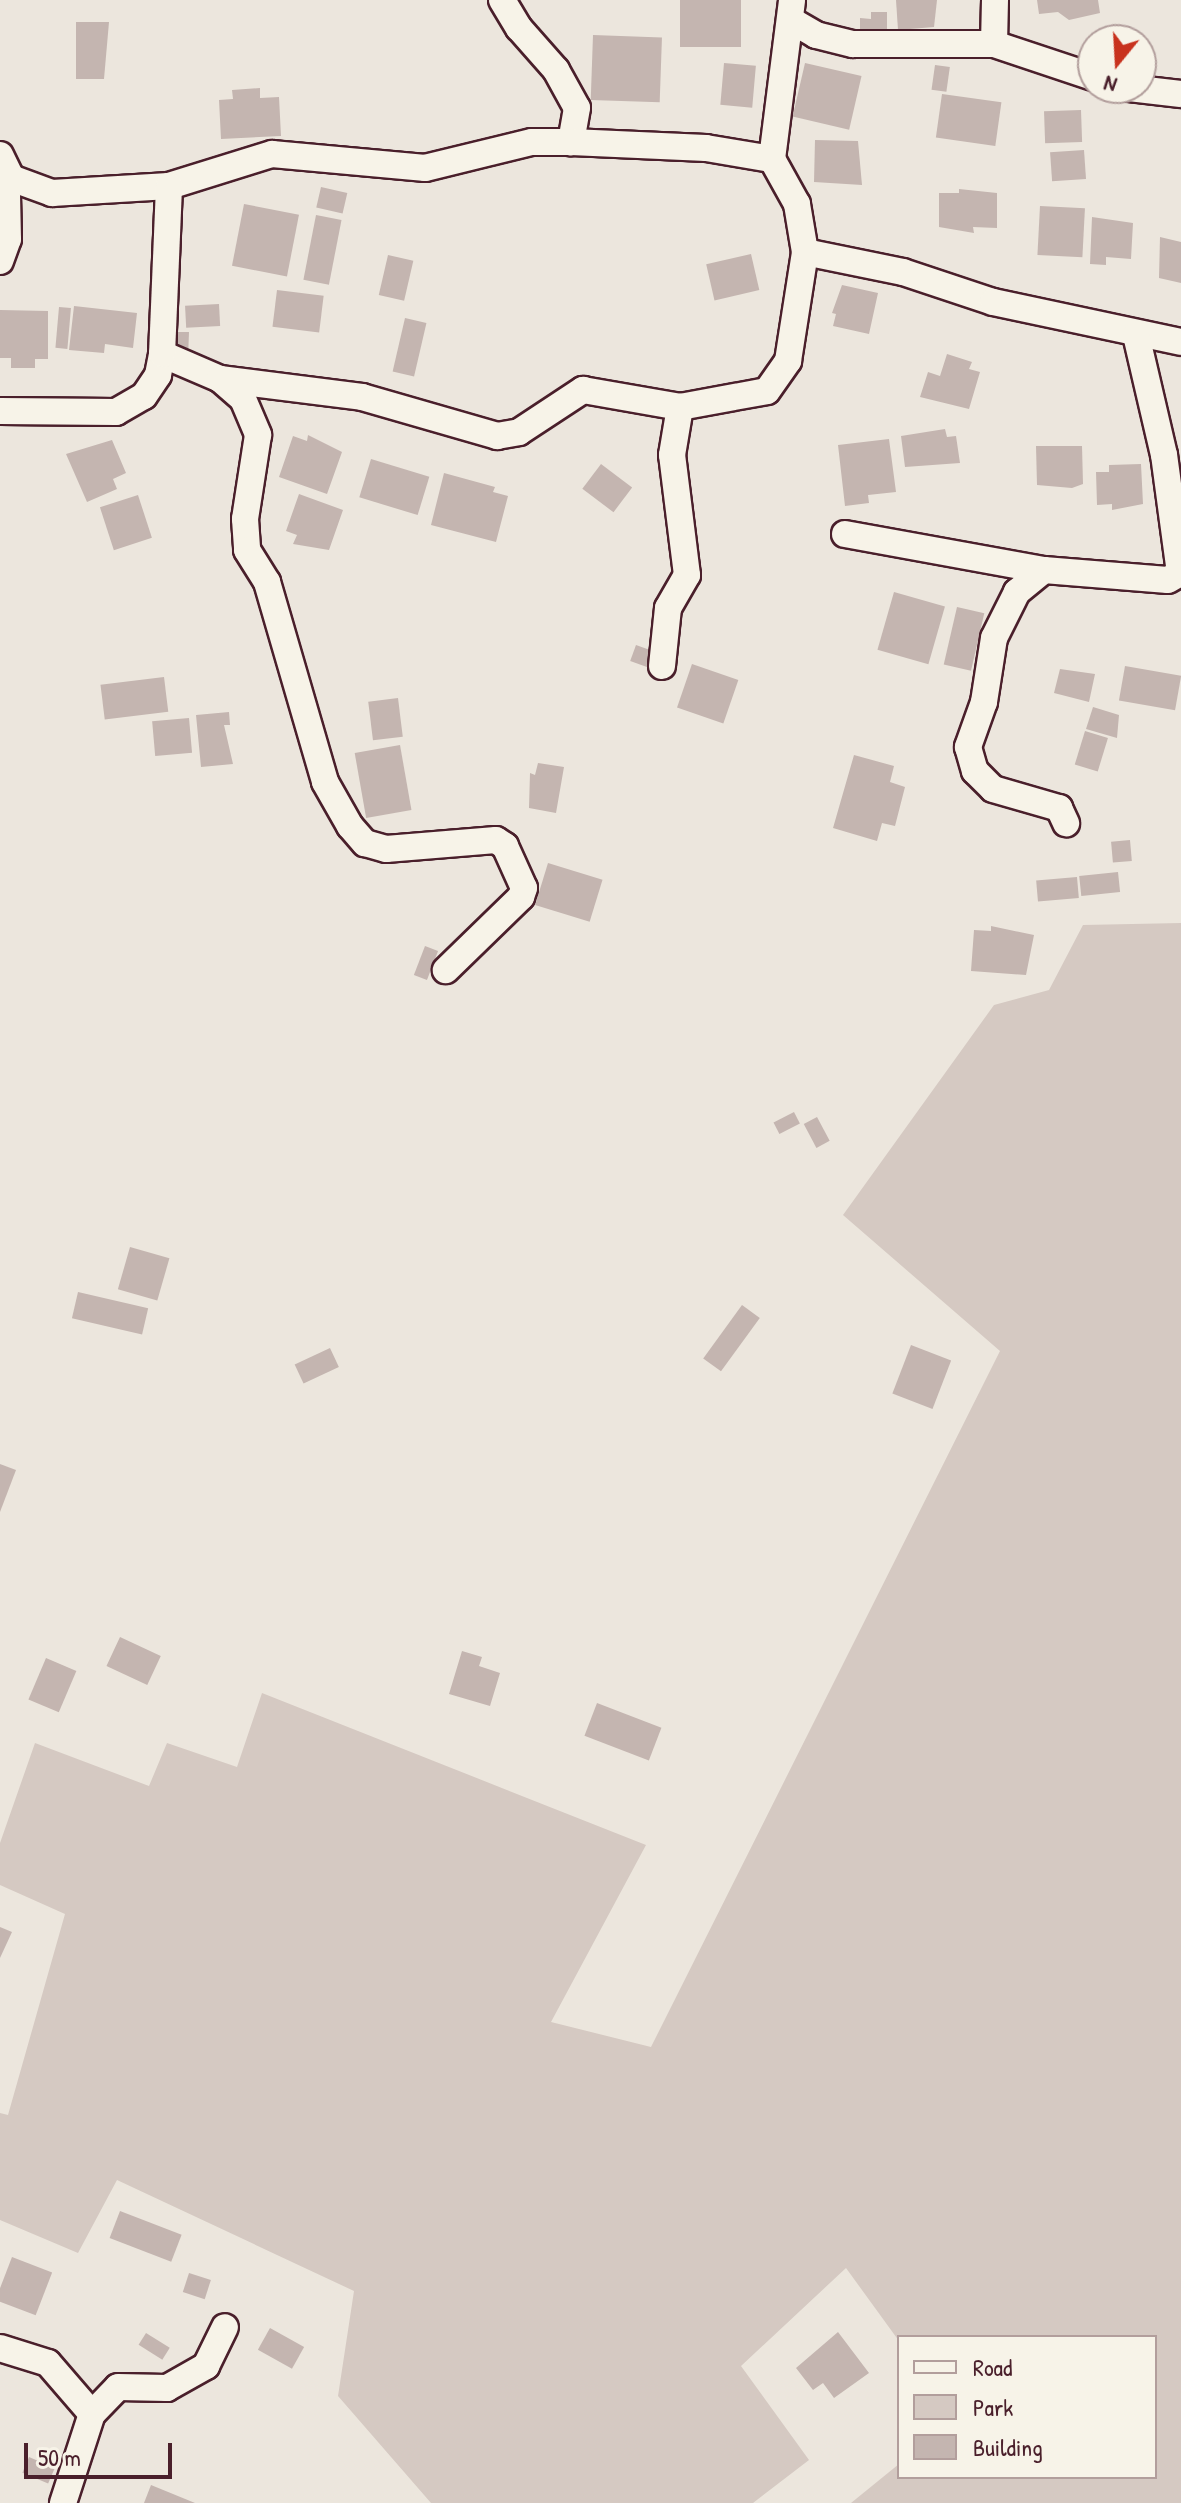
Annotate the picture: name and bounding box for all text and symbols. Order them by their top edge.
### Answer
north arrow [1077,24,1157,104]
text: N [1100,69,1120,101]
legend [897,2335,1157,2479]
text: Road [973,2351,1012,2383]
text: Park [973,2391,1013,2423]
scale bar [28,2427,176,2477]
text: Building [973,2431,1043,2463]
text: 50 m [38,2441,81,2473]

